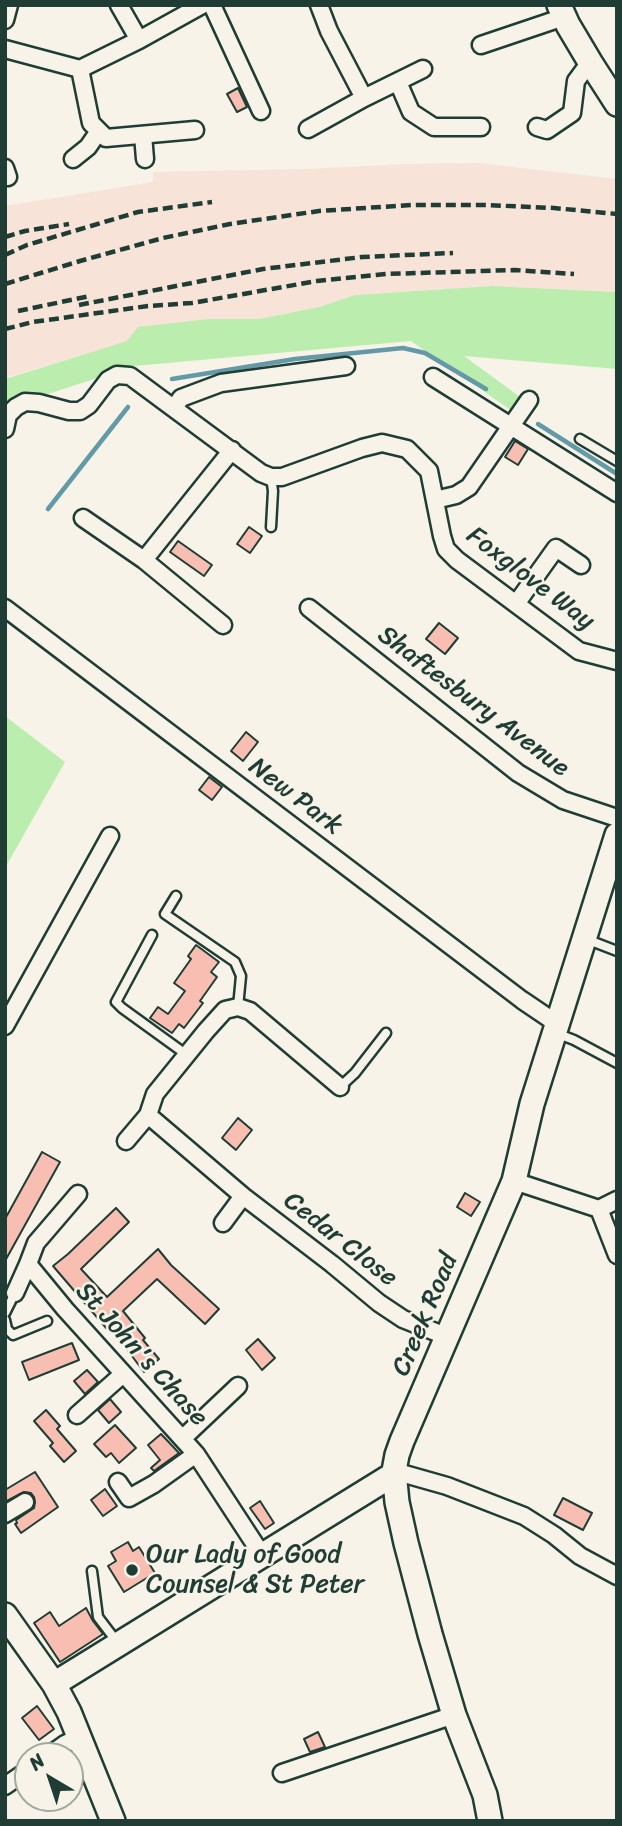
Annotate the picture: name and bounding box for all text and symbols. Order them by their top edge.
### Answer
street label: Foxglove Way [460,521,600,637]
street label: Shaftesbury Avenue [371,620,575,784]
street label: New Park [242,752,348,842]
street label: Cedar Close [277,1186,403,1294]
street label: Creek Road [386,1249,466,1381]
street label: St John's Chase [68,1277,214,1433]
place label: Our Lady of Good Counsel & St Peter [146,1539,364,1600]
marker: Our Lady of Good Counsel & St Peter [124,1562,140,1578]
north arrow [14,1742,84,1812]
text: N [21,1745,52,1779]

